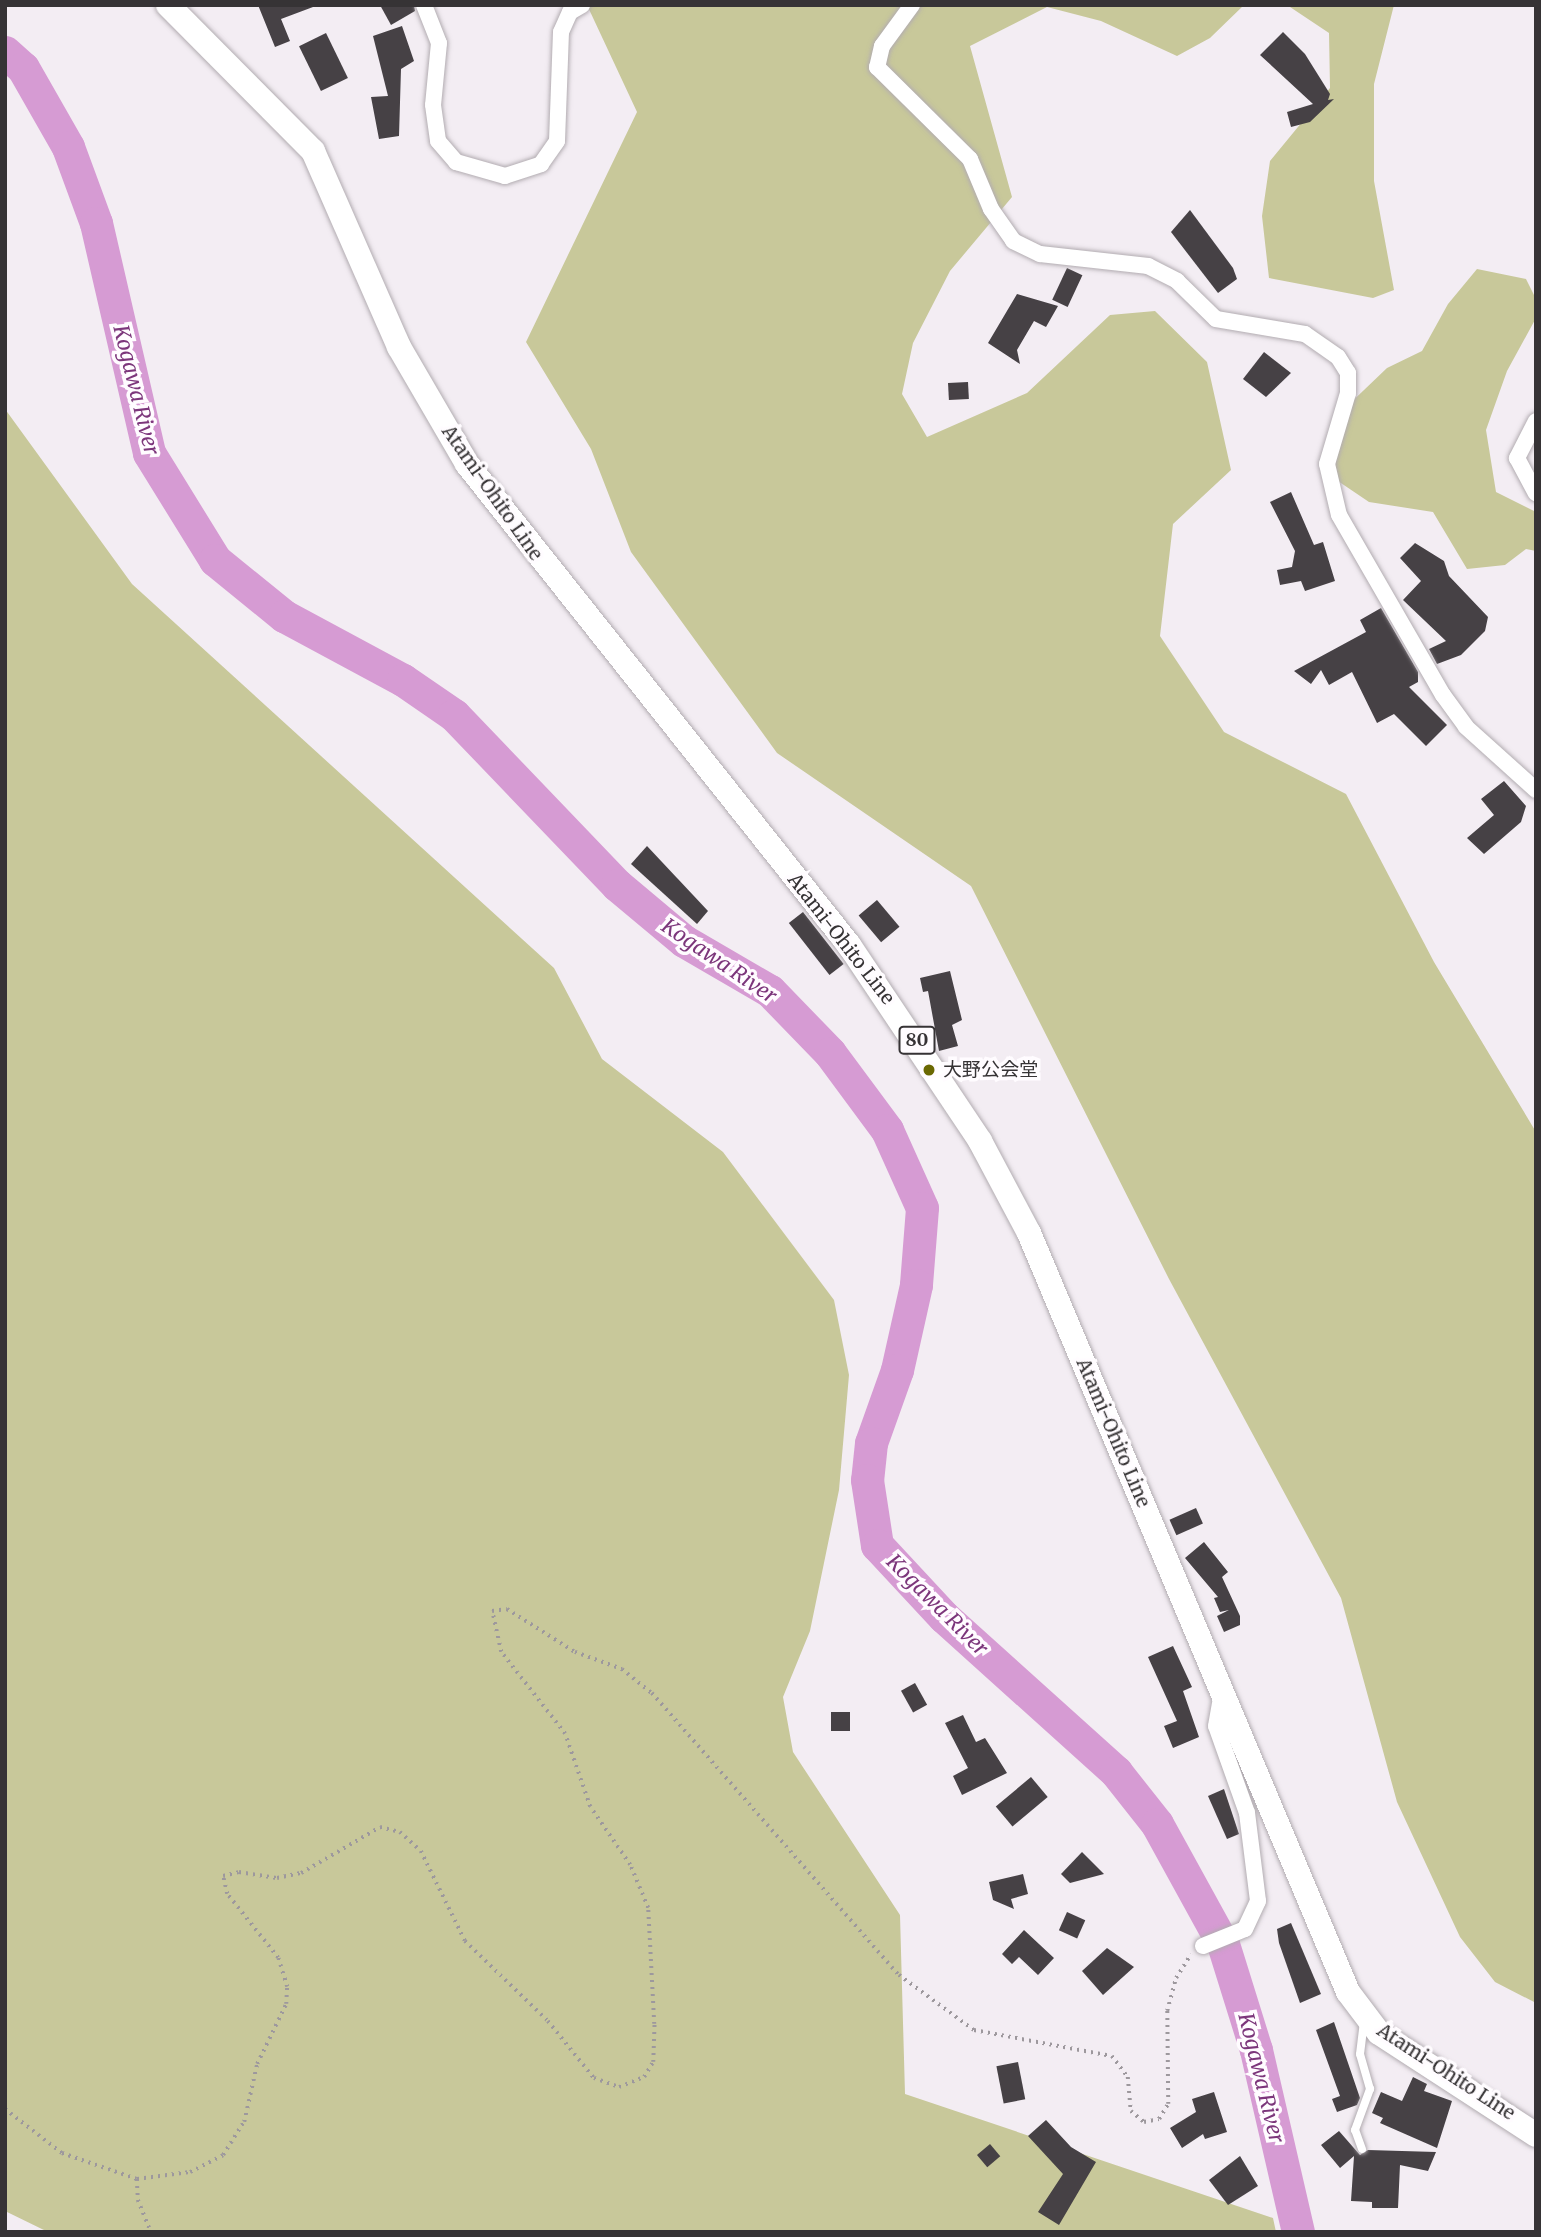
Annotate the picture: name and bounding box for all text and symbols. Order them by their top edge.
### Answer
water label: Kogawa River [108,323,164,457]
street label: Atami-Ohito Line [437,421,547,565]
street label: Atami-Ohito Line [783,869,899,1009]
water label: Kogawa River [657,913,781,1009]
road number: 80 [898,1026,936,1055]
place label: 大野公会堂 [943,1059,1038,1081]
marker: 大野公会堂 [921,1062,937,1078]
street label: Atami-Ohito Line [1071,1355,1155,1511]
water label: Kogawa River [881,1549,993,1661]
water label: Kogawa River [1233,2011,1289,2145]
street label: Atami-Ohito Line [1373,2019,1519,2125]

